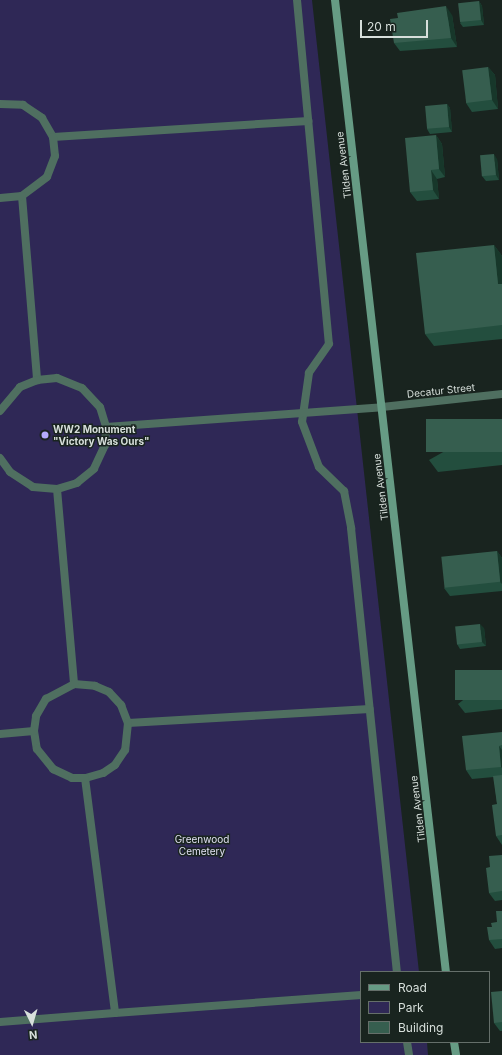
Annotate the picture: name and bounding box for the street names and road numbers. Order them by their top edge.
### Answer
street label: Tilden Avenue [334,131,354,199]
street label: Decatur Street [406,381,476,401]
street label: Tilden Avenue [371,453,391,521]
street label: Tilden Avenue [408,775,428,843]

